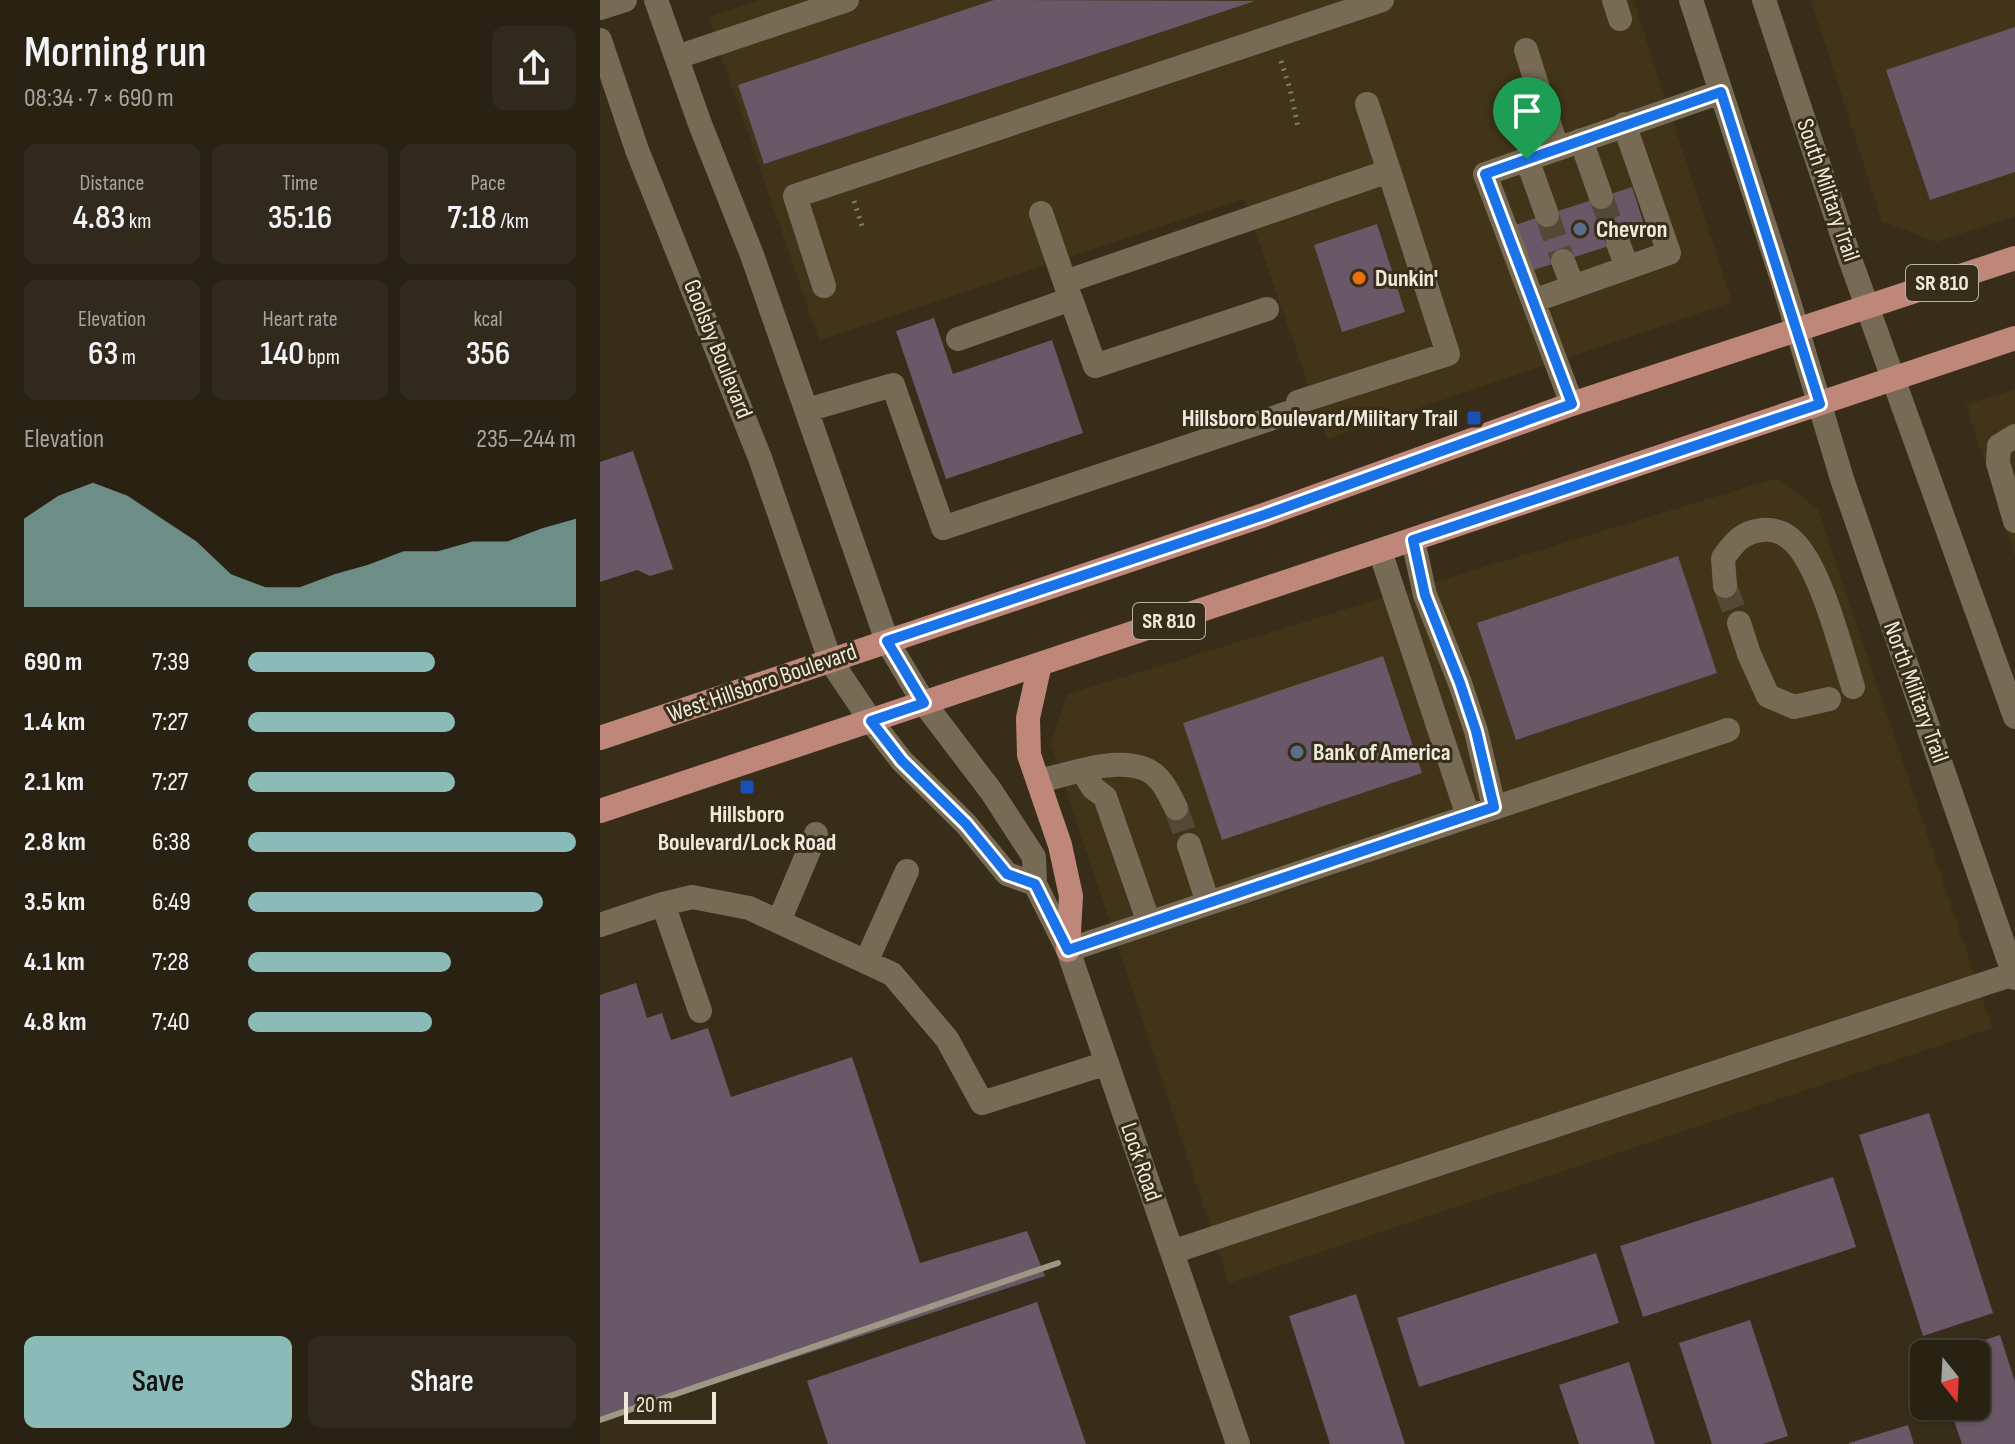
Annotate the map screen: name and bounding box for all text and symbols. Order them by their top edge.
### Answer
text: Morning run [24,26,207,79]
button: share [492,26,576,110]
pin [1493,77,1561,159]
text: 08:34 · 7 × 690 m [24,83,174,114]
icon: arrive [1505,89,1549,133]
street label: South Military Trail [1790,115,1866,265]
text: Distance [80,170,144,197]
text: Time [282,170,318,197]
text: Pace [470,170,506,197]
text: 4.83 [73,197,125,238]
text: 35:16 [268,197,332,238]
text: 7:18 [447,197,497,238]
text: km [125,208,151,235]
text: /km [497,208,529,235]
place label: Chevron [1596,215,1667,244]
marker: Chevron [1571,220,1589,238]
place label: Dunkin' [1375,264,1438,293]
road number: SR 810 [1906,265,1978,301]
marker: Dunkin' [1350,269,1368,287]
street label: Goolsby Boulevard [677,275,759,423]
text: Elevation [78,306,146,333]
text: Heart rate [262,306,338,333]
text: kcal [473,306,503,333]
text: 63 [88,333,118,374]
text: 140 [260,333,304,374]
text: 356 [466,333,510,374]
text: m [118,344,136,371]
text: bpm [304,344,340,371]
place label: Hillsboro Boulevard/Military Trail [1182,404,1458,433]
marker: Hillsboro Boulevard/Military Trail [1465,409,1483,427]
text: Elevation [24,424,104,455]
text: 235–244 m [476,424,576,455]
road number: SR 810 [1133,603,1205,639]
street label: North Military Trail [1877,617,1955,767]
street label: West Hillsboro Boulevard [664,637,860,729]
text: 690 m [24,647,82,678]
text: 7:39 [152,647,190,678]
text: 1.4 km [24,707,85,738]
text: 7:27 [152,707,188,738]
place label: Bank of America [1313,738,1450,767]
marker: Bank of America [1288,743,1306,761]
text: 2.1 km [24,767,84,798]
text: 7:27 [152,767,188,798]
marker: Hillsboro Boulevard/Lock Road [738,778,756,796]
place label: Hillsboro Boulevard/Lock Road [658,800,836,857]
text: 2.8 km [24,827,86,858]
text: 6:38 [152,827,191,858]
text: 3.5 km [24,887,85,918]
text: 6:49 [152,887,191,918]
text: 4.1 km [24,947,85,978]
text: 7:28 [152,947,189,978]
text: 4.8 km [24,1007,87,1038]
text: 7:40 [152,1007,190,1038]
street label: Lock Road [1114,1119,1168,1205]
button: Save [24,1336,292,1428]
button: Share [308,1336,576,1428]
north arrow [1910,1340,1990,1420]
map controls [1910,1340,1990,1420]
scale bar [624,1388,716,1424]
text: 20 m [636,1392,673,1419]

